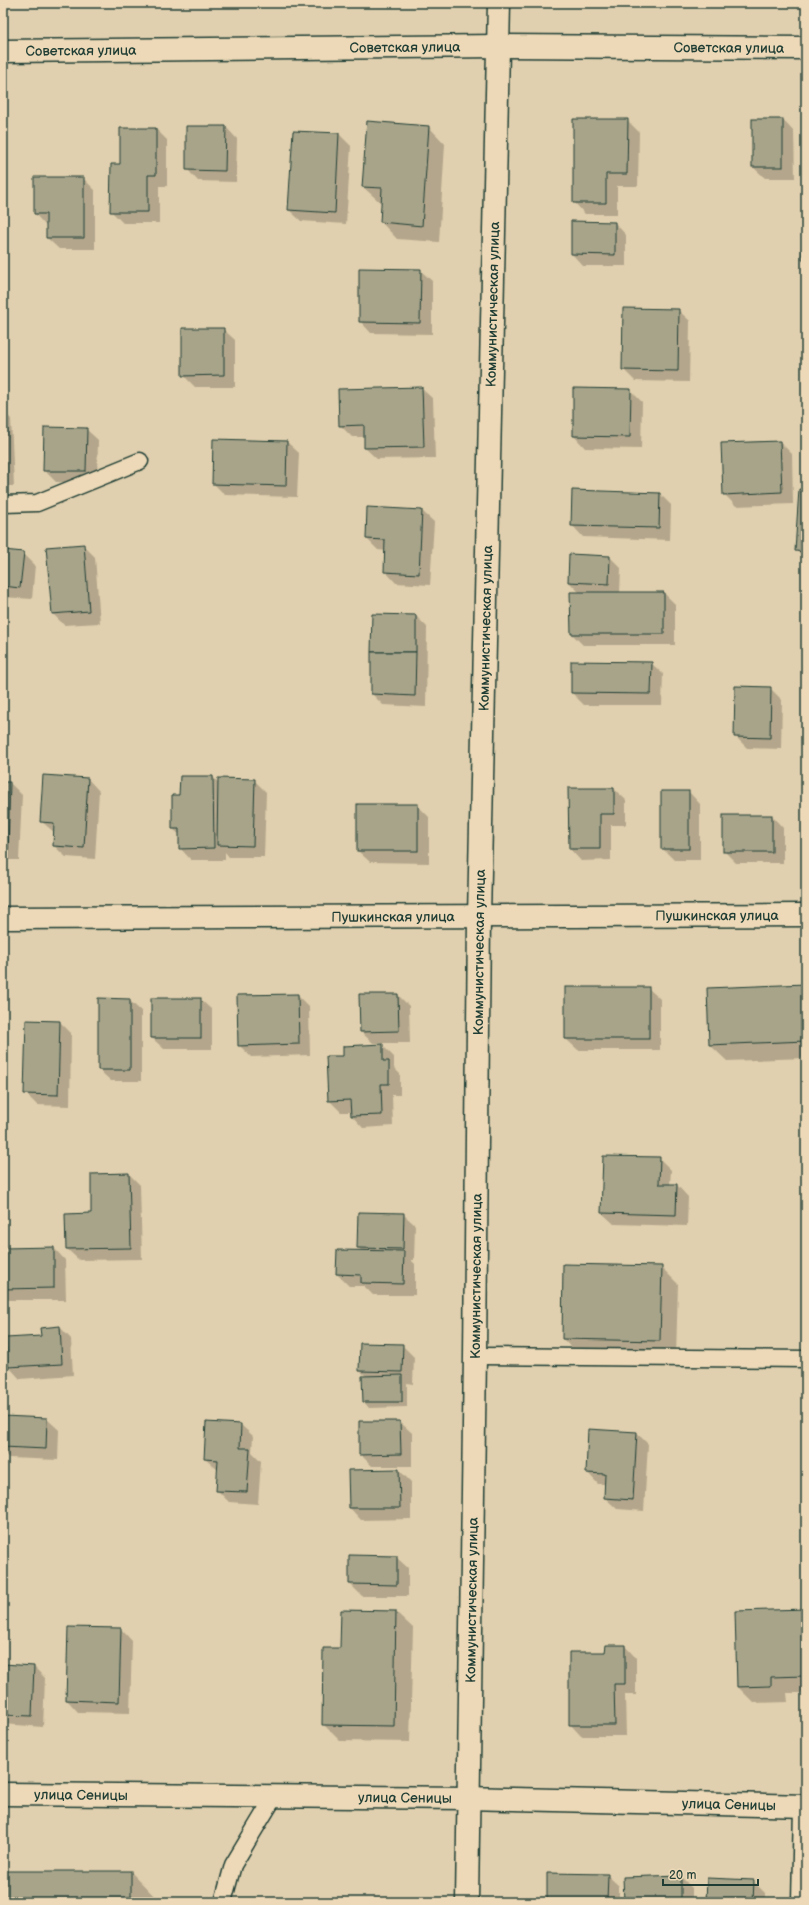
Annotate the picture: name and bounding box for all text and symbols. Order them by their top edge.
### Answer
street label: Советская улица [349,38,461,57]
street label: Советская улица [673,39,785,57]
street label: Советская улица [25,42,137,60]
street label: Коммунистическая улица [483,220,503,387]
street label: Коммунистическая улица [476,544,496,711]
street label: Коммунистическая улица [470,868,489,1035]
street label: Пушкинская улица [655,907,780,925]
street label: Пушкинская улица [331,908,456,926]
street label: Коммунистическая улица [467,1192,485,1359]
street label: Коммунистическая улица [462,1516,482,1683]
street label: улица Сеницы [34,1786,128,1804]
street label: улица Сеницы [358,1789,452,1807]
street label: улица Сеницы [682,1795,776,1814]
scale bar [663,1861,758,1887]
text: 20 m [669,1868,696,1883]

